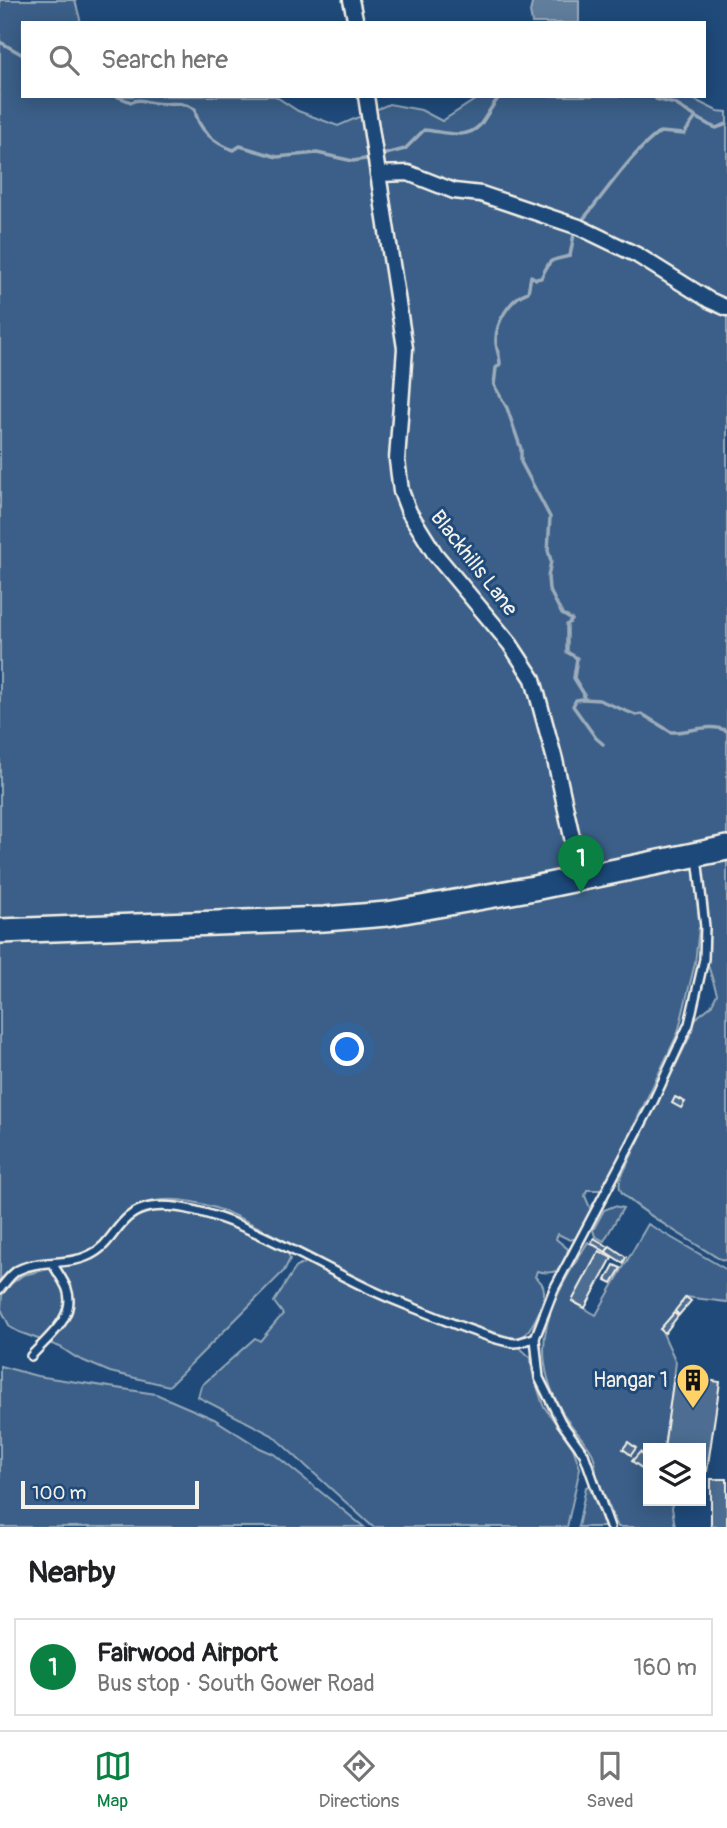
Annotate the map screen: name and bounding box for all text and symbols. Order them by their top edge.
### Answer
search box [21,21,706,98]
icon: search [45,41,83,79]
text: Search here [101,44,228,76]
street label: Blackhills Lane [424,505,524,622]
pin: 1 [558,835,604,893]
your location [330,1032,364,1066]
building icon: Hangar 1 [674,1361,712,1410]
place label: Hangar 1 [593,1367,668,1394]
map controls [643,1443,706,1506]
button: layers [643,1443,706,1506]
scale bar [21,1478,200,1510]
text: 100 m [32,1481,86,1505]
text: Nearby [28,1554,115,1591]
text: Fairwood Airport [97,1637,278,1669]
text: 1 [49,1653,58,1682]
text: 160 m [633,1653,697,1682]
text: Bus stop · South Gower Road [97,1669,375,1698]
tab: Map [94,1747,132,1813]
tab: Directions [319,1747,399,1813]
tab: Saved [586,1747,633,1813]

